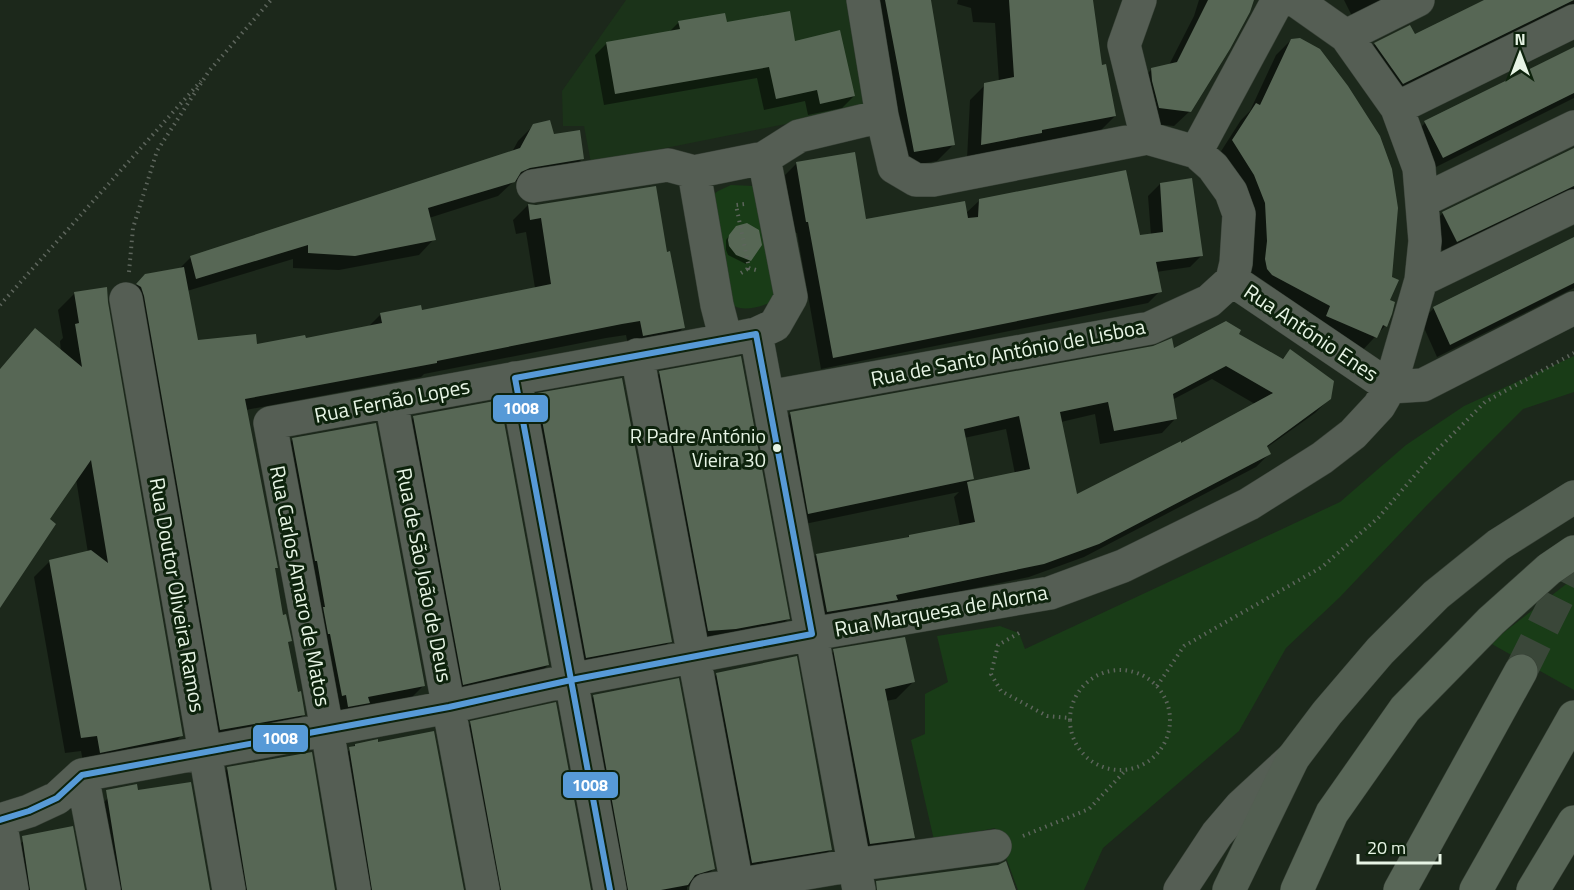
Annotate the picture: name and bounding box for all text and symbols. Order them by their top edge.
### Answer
north arrow [1490,24,1550,84]
text: N [1514,27,1526,51]
street label: Rua António Enes [1238,275,1385,389]
street label: Rua de Santo António de Lisboa [868,310,1148,394]
street label: Rua Fernão Lopes [311,369,472,431]
line badge: 1008 [492,394,549,423]
text: 1008 [503,396,539,420]
place label: R Padre António Vieira 30 [630,420,766,475]
marker: R Padre António Vieira 30 [771,442,783,454]
street label: Rua Carlos Amaro de Matos [262,463,340,709]
street label: Rua de São João de Deus [388,465,461,685]
street label: Rua Doutor Oliveira Ramos [142,475,214,715]
street label: Rua Marquesa de Alorna [832,575,1050,645]
line badge: 1008 [252,724,309,753]
text: 1008 [262,726,298,750]
line badge: 1008 [562,771,619,799]
text: 1008 [572,773,608,797]
scale bar [1358,827,1440,865]
text: 20 m [1367,834,1406,861]

